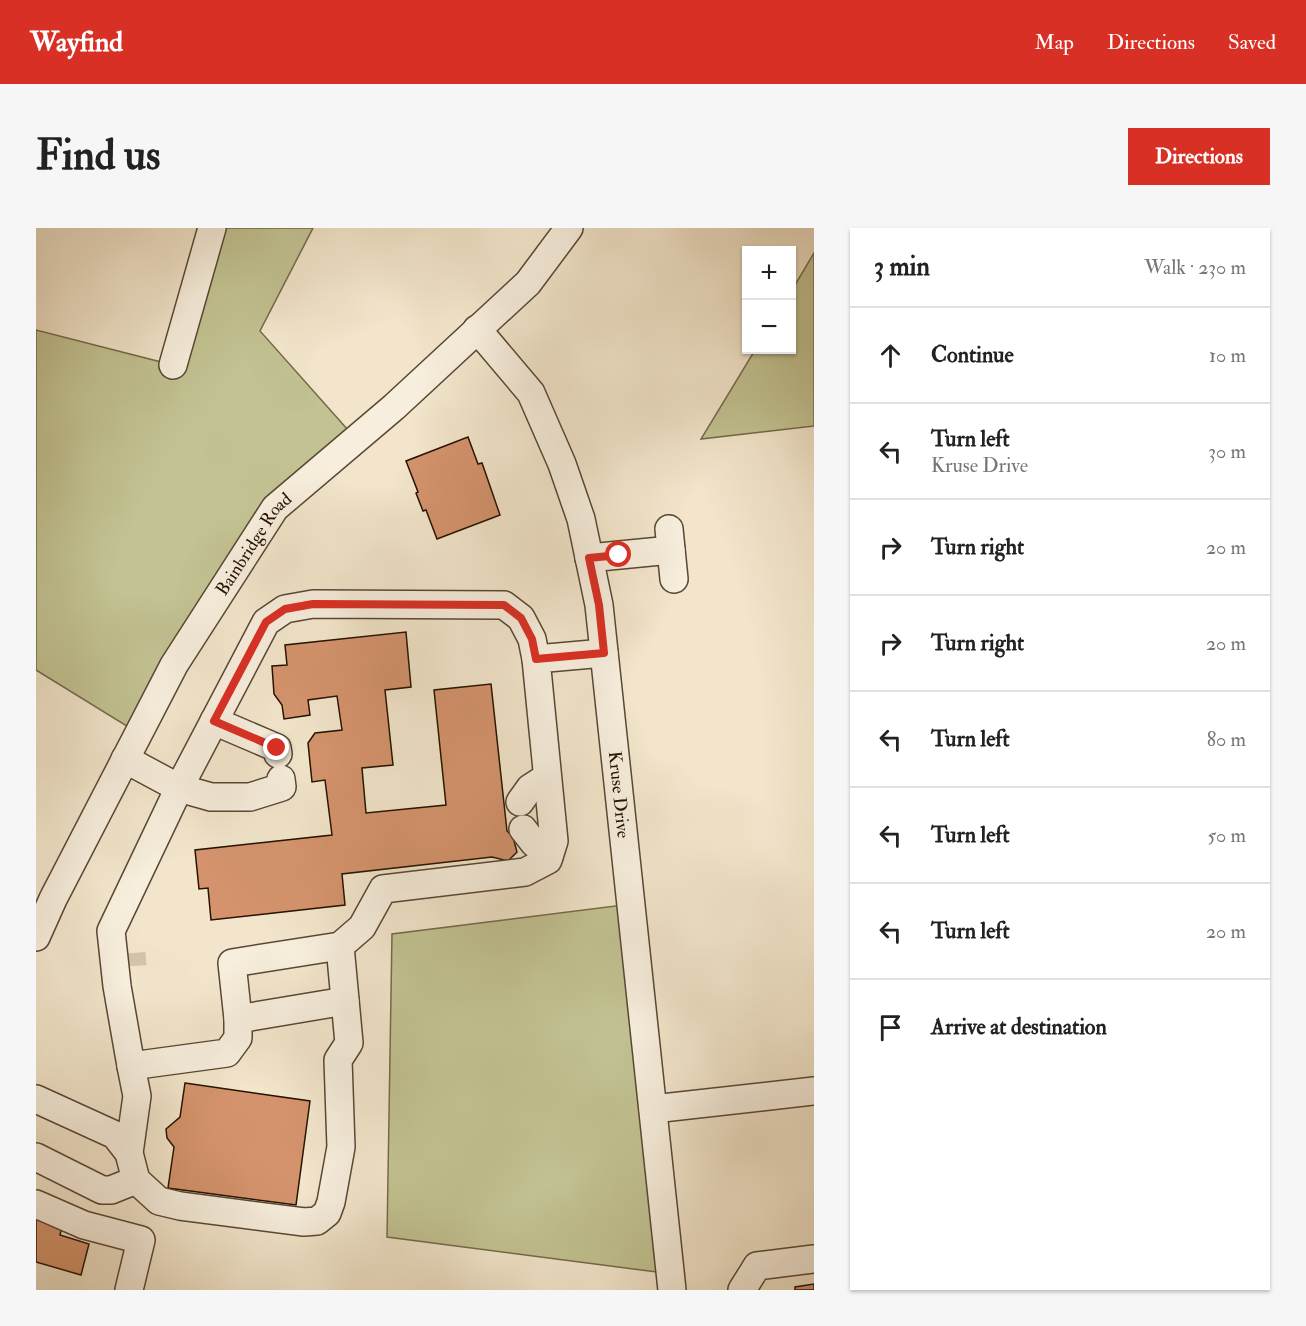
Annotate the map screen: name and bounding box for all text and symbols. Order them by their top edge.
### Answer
text: Wayfind [30,25,123,60]
text: Map [1034,29,1074,56]
text: Directions [1107,29,1195,56]
text: Saved [1228,29,1276,56]
button: Directions [1128,128,1270,185]
text: Find us [36,130,160,182]
map controls [742,246,796,354]
button: + [742,246,796,300]
text: 3 min [874,251,930,283]
text: Walk · 230 m [1144,255,1246,280]
button: − [742,300,796,354]
icon: ahead [874,339,907,372]
text: Continue [931,341,1014,369]
text: 10 m [1209,343,1246,368]
text: Turn left [931,425,1010,453]
icon: left [874,435,907,468]
text: 30 m [1208,439,1246,464]
text: Kruse Drive [931,453,1028,478]
street label: Bainbridge Road [210,487,297,600]
icon: right [874,531,907,564]
text: Turn right [931,533,1024,561]
text: 20 m [1206,535,1246,560]
route start [605,541,631,567]
icon: right [874,627,907,660]
text: Turn right [931,629,1024,657]
text: 20 m [1206,631,1246,656]
icon: left [874,723,907,756]
text: Turn left [931,725,1010,753]
text: 80 m [1207,727,1246,752]
route end [263,734,289,760]
street label: Kruse Drive [603,750,635,840]
icon: left [874,819,907,852]
text: Turn left [931,821,1010,849]
text: 50 m [1207,823,1246,848]
icon: left [874,915,907,948]
text: Turn left [931,917,1010,945]
text: 20 m [1206,919,1246,944]
icon: arrive [874,1011,907,1044]
text: Arrive at destination [931,1013,1107,1041]

